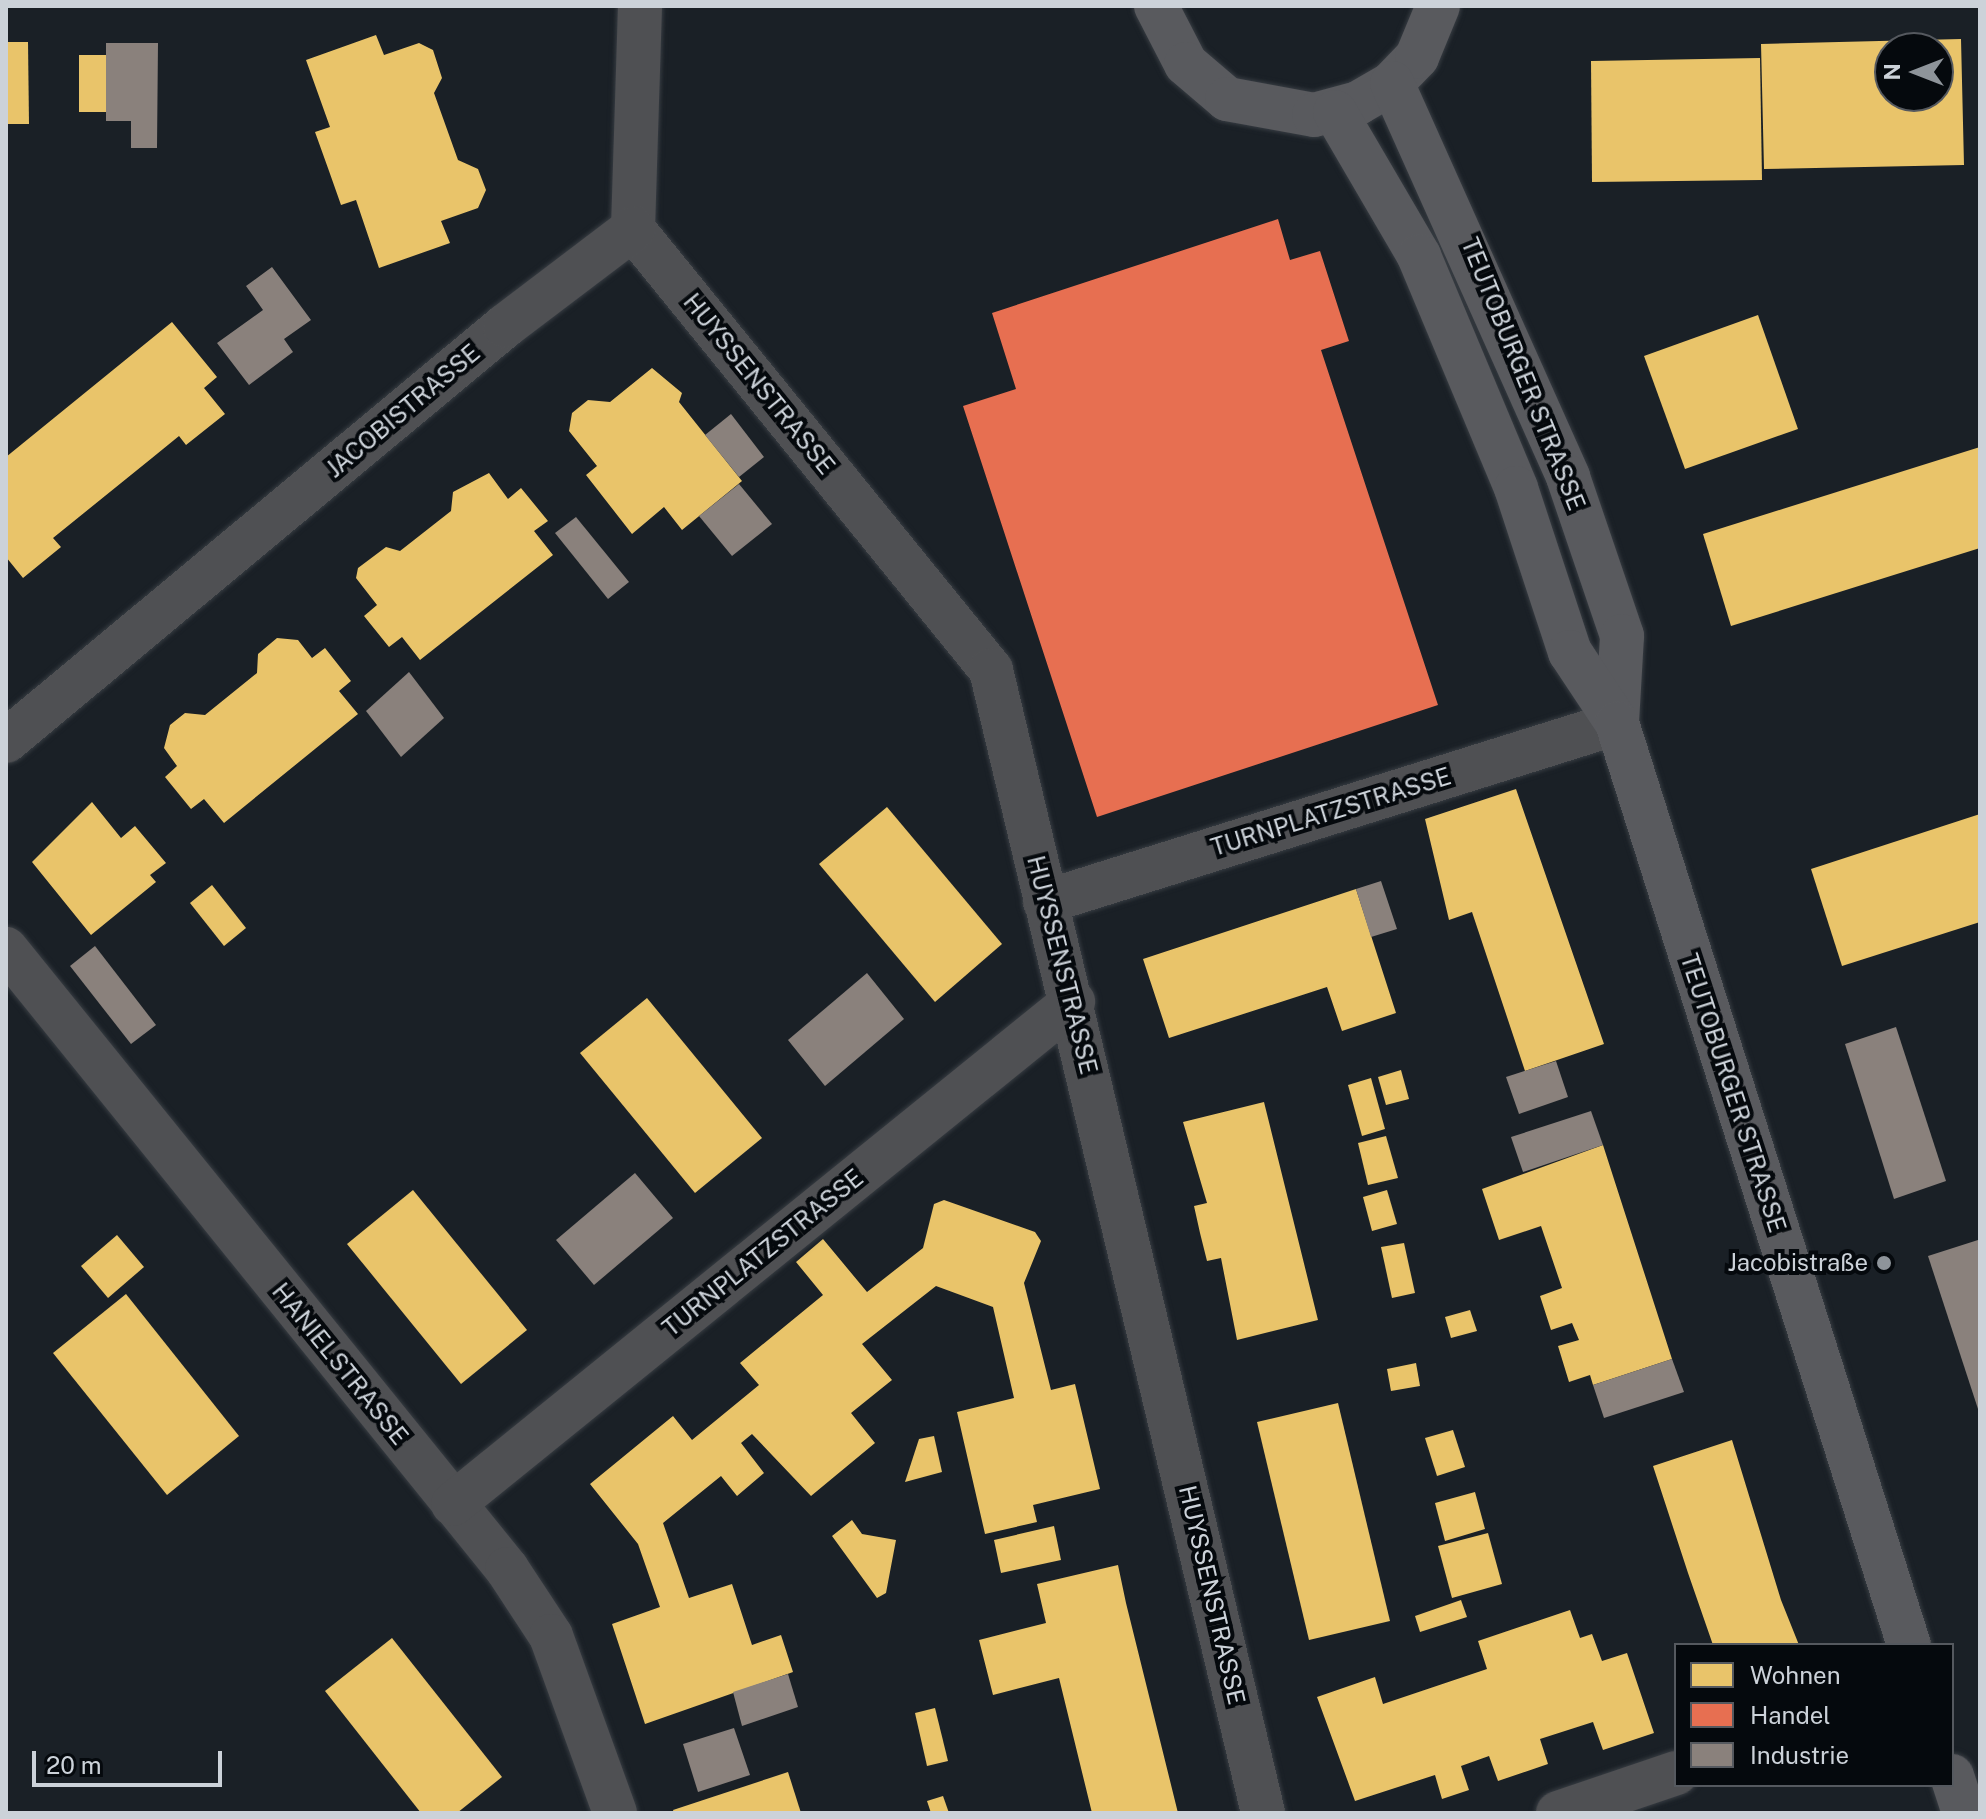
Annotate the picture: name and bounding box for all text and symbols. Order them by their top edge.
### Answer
north arrow [1874,32,1954,112]
text: N [1879,63,1905,81]
street label: TEUTOBURGER STRASSE [1455,234,1591,514]
street label: HUYSSENSTRASSE [677,288,841,480]
street label: JACOBISTRASSE [320,338,486,484]
street label: TURNPLATZSTRASSE [1208,762,1454,862]
street label: HUYSSENSTRASSE [1021,853,1103,1077]
street label: TEUTOBURGER STRASSE [1674,950,1792,1236]
street label: TURNPLATZSTRASSE [657,1163,869,1343]
place label: Jacobistraße [1727,1249,1868,1277]
marker: Jacobistraße [1875,1254,1893,1272]
street label: HANIELSTRASSE [266,1277,414,1451]
street label: HUYSSENSTRASSE [1173,1483,1251,1707]
legend [1674,1643,1954,1787]
text: Wohnen [1750,1661,1841,1689]
text: Handel [1750,1701,1831,1729]
scale bar [36,1735,226,1785]
text: Industrie [1750,1741,1849,1769]
text: 20 m [46,1751,102,1779]

